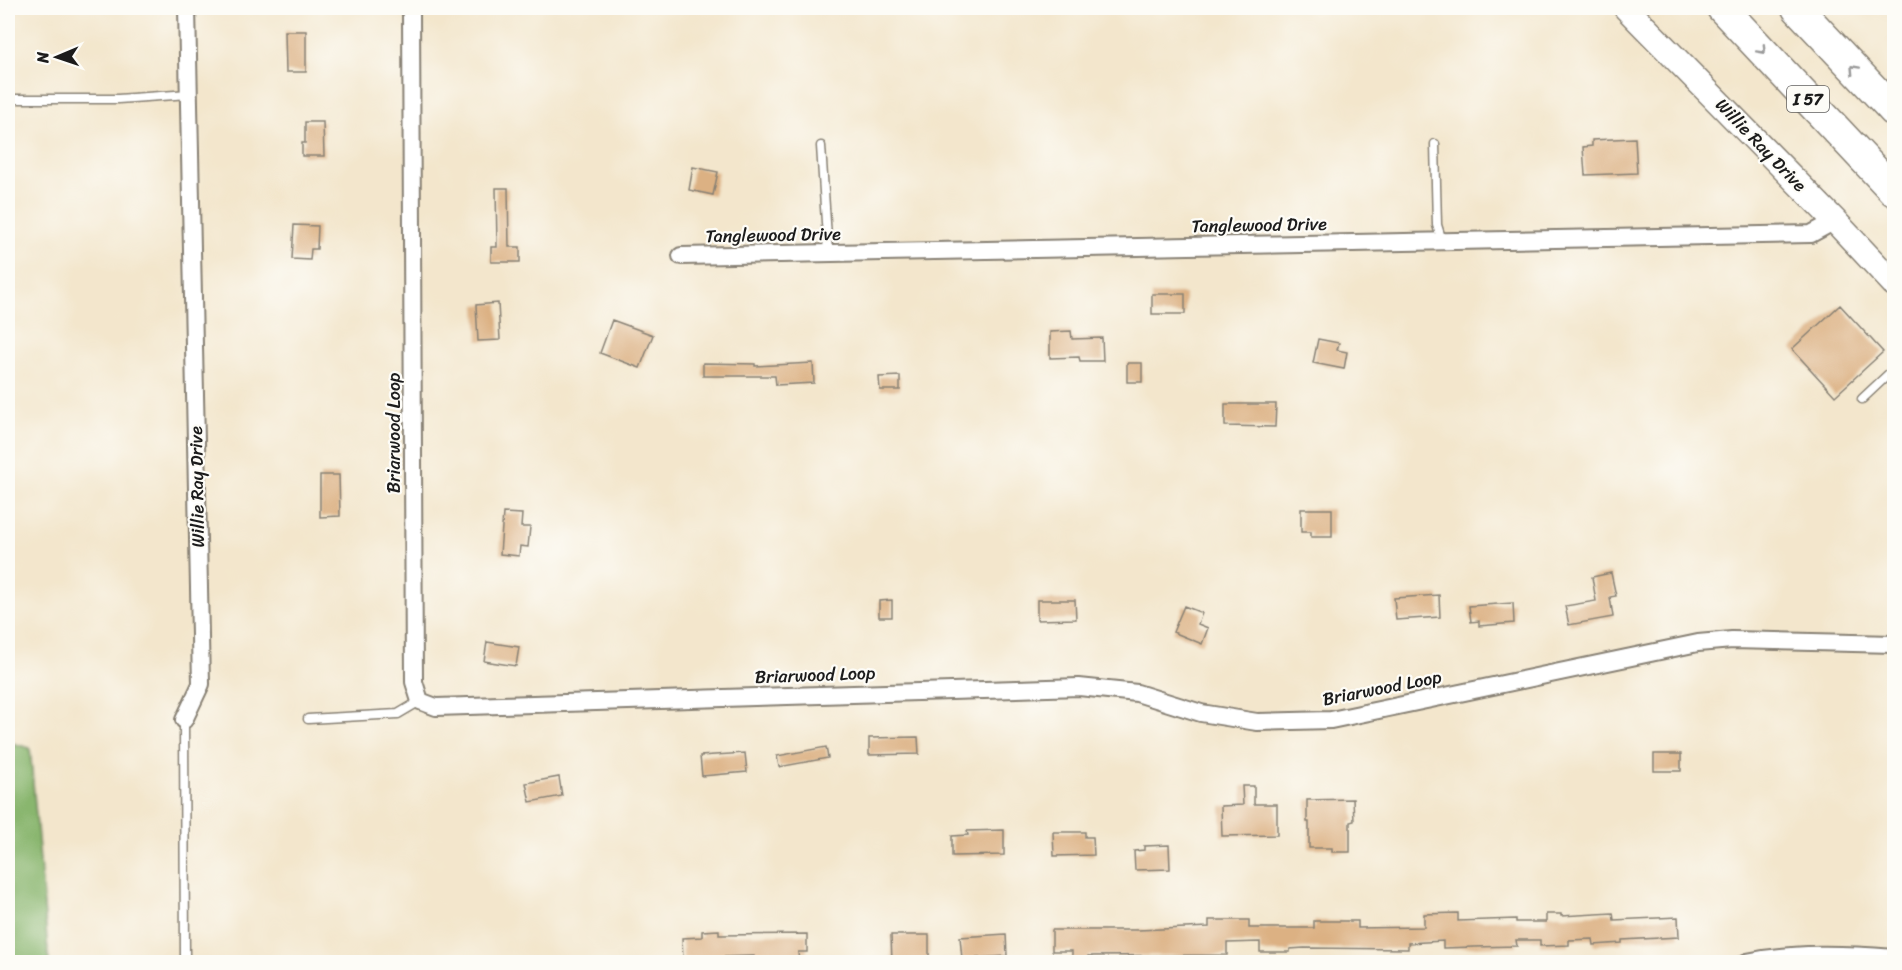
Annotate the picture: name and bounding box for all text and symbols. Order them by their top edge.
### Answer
north arrow [27,27,87,87]
one-way arrow [1755,43,1766,54]
text: N [28,51,57,65]
one-way arrow [1851,65,1862,76]
road number: I 57 [1787,86,1829,112]
street label: Willie Ray Drive [1707,90,1815,200]
street label: Tanglewood Drive [1191,208,1327,242]
street label: Tanglewood Drive [705,218,841,252]
street label: Briarwood Loop [378,372,410,493]
street label: Willie Ray Drive [180,426,214,548]
street label: Briarwood Loop [754,657,876,693]
street label: Briarwood Loop [1320,661,1445,715]

